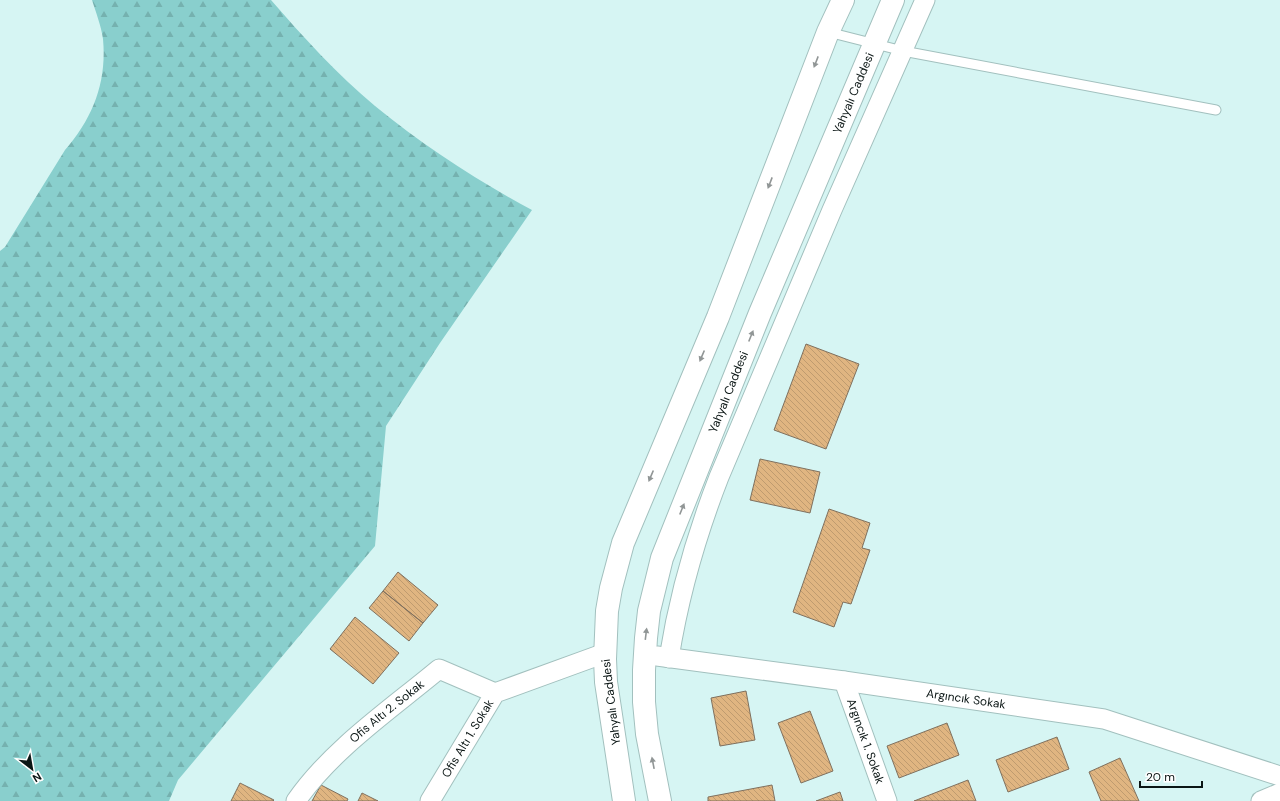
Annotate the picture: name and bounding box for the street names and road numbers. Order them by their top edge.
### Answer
street label: Yahyalı Caddesi [829,50,878,136]
street label: Yahyalı Caddesi [705,349,752,435]
street label: Yahyalı Caddesi [598,658,624,746]
street label: Ofis Altı 2. Sokak [346,676,427,747]
street label: Argıncık Sokak [925,685,1007,713]
street label: Ofis Altı 1. Sokak [438,696,497,781]
street label: Argıncık 1. Sokak [843,696,888,786]

